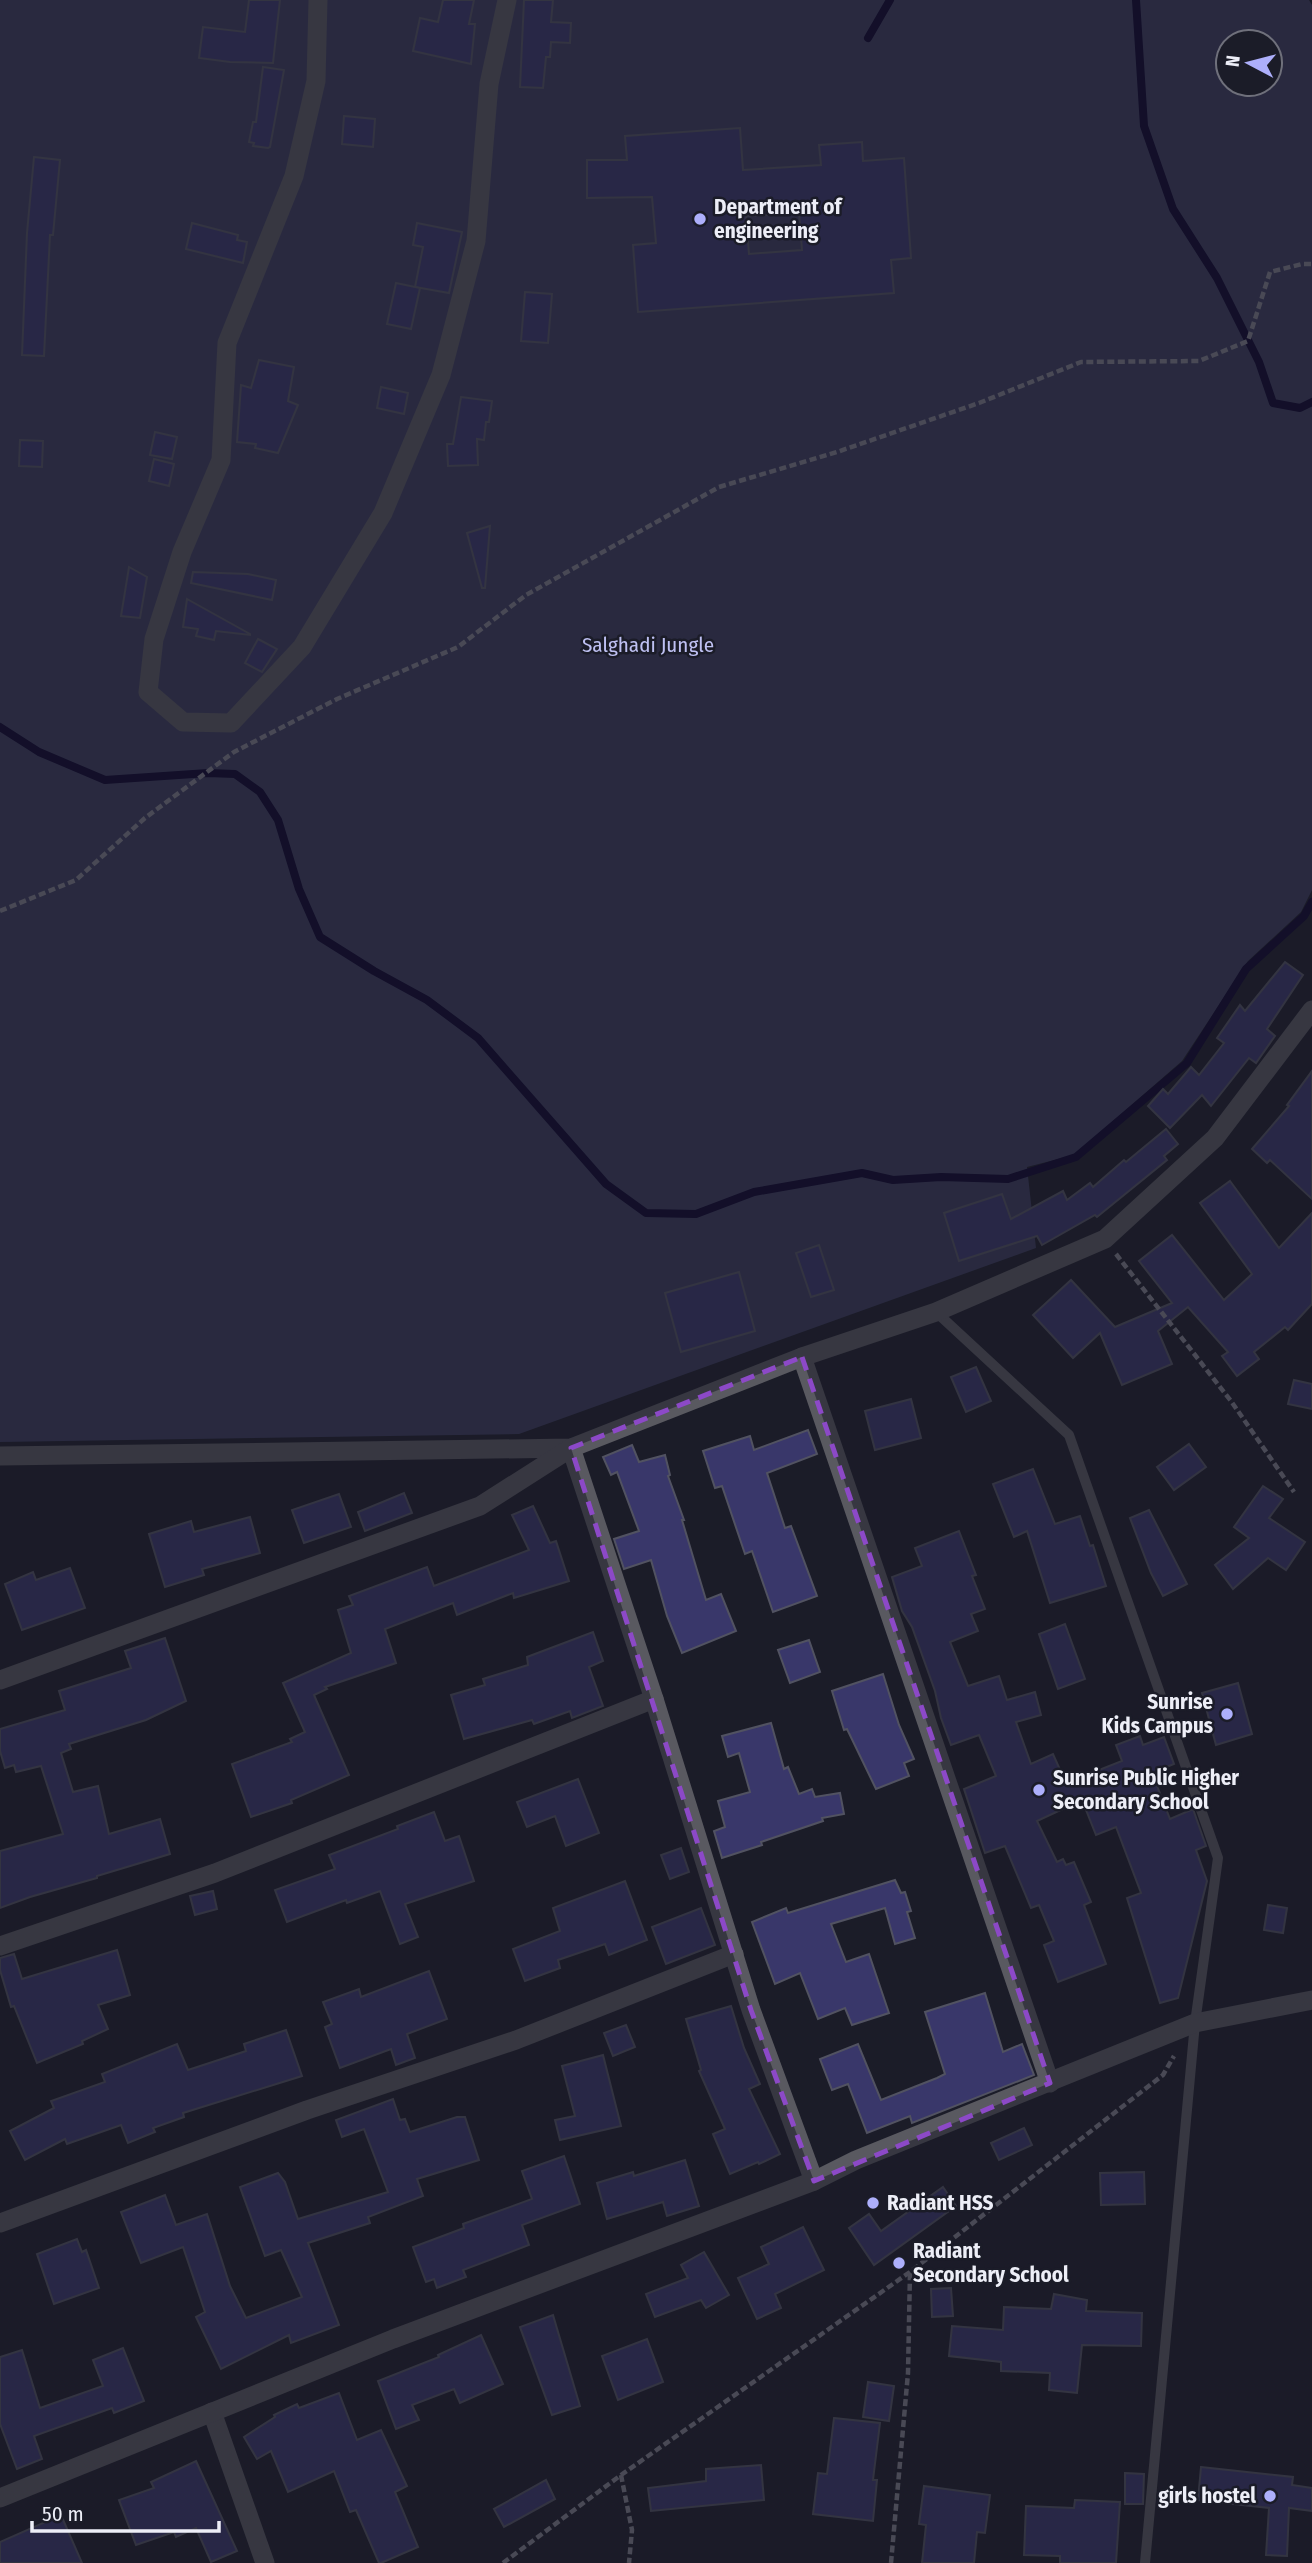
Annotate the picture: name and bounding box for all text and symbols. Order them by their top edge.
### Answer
north arrow [1214,28,1284,98]
text: N [1221,54,1245,68]
place label: Department of engineering [714,194,844,244]
marker: Department of engineering [692,211,708,227]
park label: Salghadi Jungle [582,632,714,658]
place label: Sunrise Kids Campus [1102,1689,1213,1739]
marker: Sunrise Kids Campus [1219,1706,1235,1722]
place label: Sunrise Public Higher Secondary School [1053,1765,1239,1815]
marker: Sunrise Public Higher Secondary School [1031,1782,1047,1798]
place label: Radiant HSS [887,2190,993,2216]
marker: Radiant HSS [865,2195,881,2211]
place label: Radiant Secondary School [913,2238,1069,2288]
marker: Radiant Secondary School [891,2255,907,2271]
place label: girls hostel [1158,2483,1256,2509]
marker: girls hostel [1262,2488,1278,2504]
scale bar [32,2490,219,2534]
text: 50 m [42,2501,84,2527]

